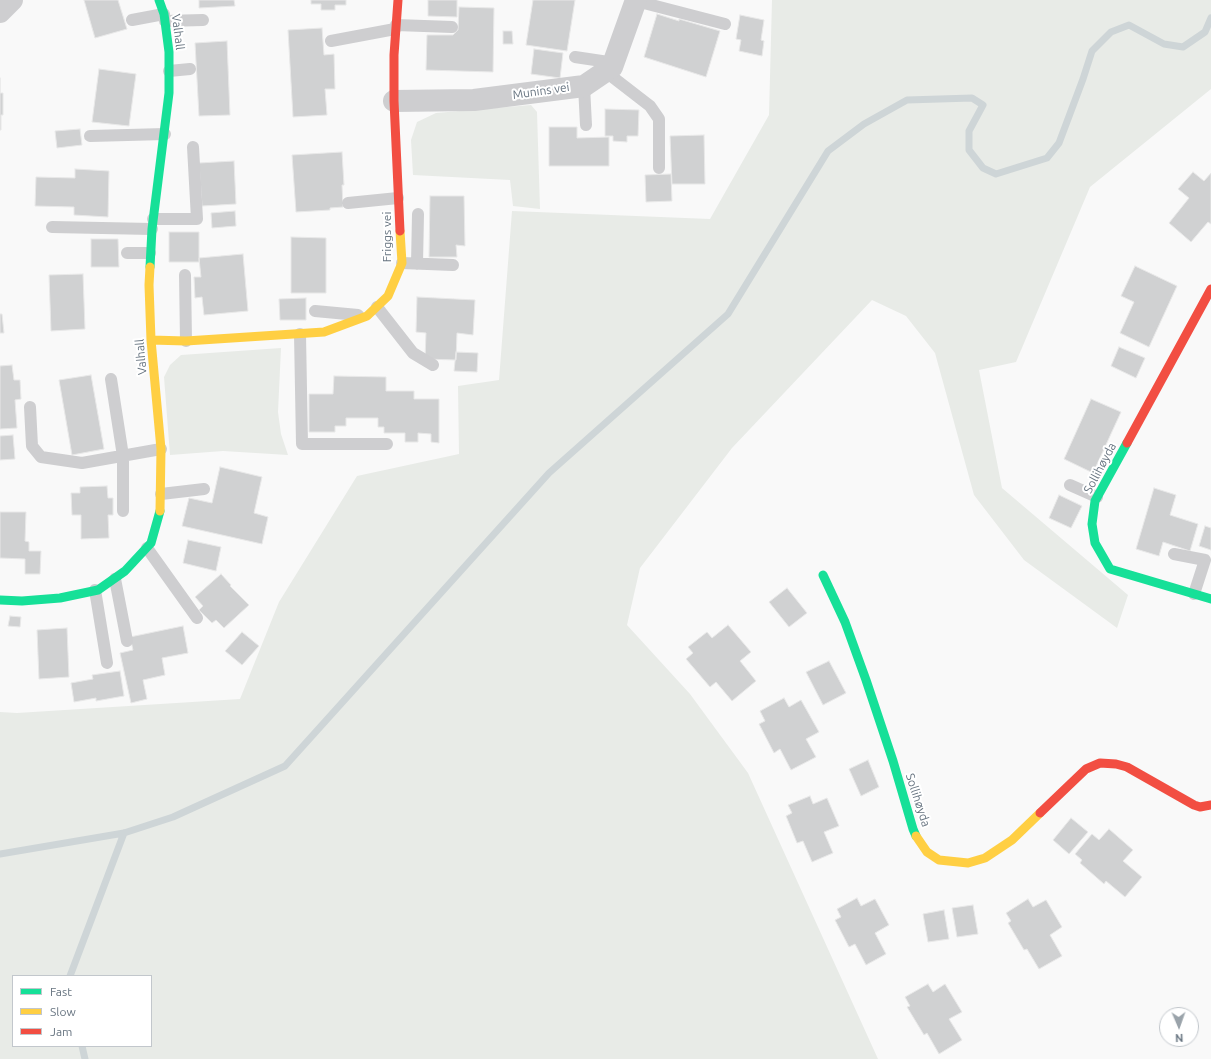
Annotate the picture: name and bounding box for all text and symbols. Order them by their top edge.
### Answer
street label: Valhall [169,13,187,51]
street label: Munins vei [512,80,570,102]
street label: Friggs vei [380,212,394,262]
street label: Valhall [132,338,150,376]
street label: Sollihøyda [1081,440,1119,496]
street label: Sollihøyda [903,771,933,829]
legend [12,975,152,1047]
text: Fast [50,985,72,998]
text: Slow [50,1005,76,1018]
north arrow [1159,1007,1199,1047]
text: Jam [50,1025,72,1038]
text: N [1175,1032,1184,1044]

